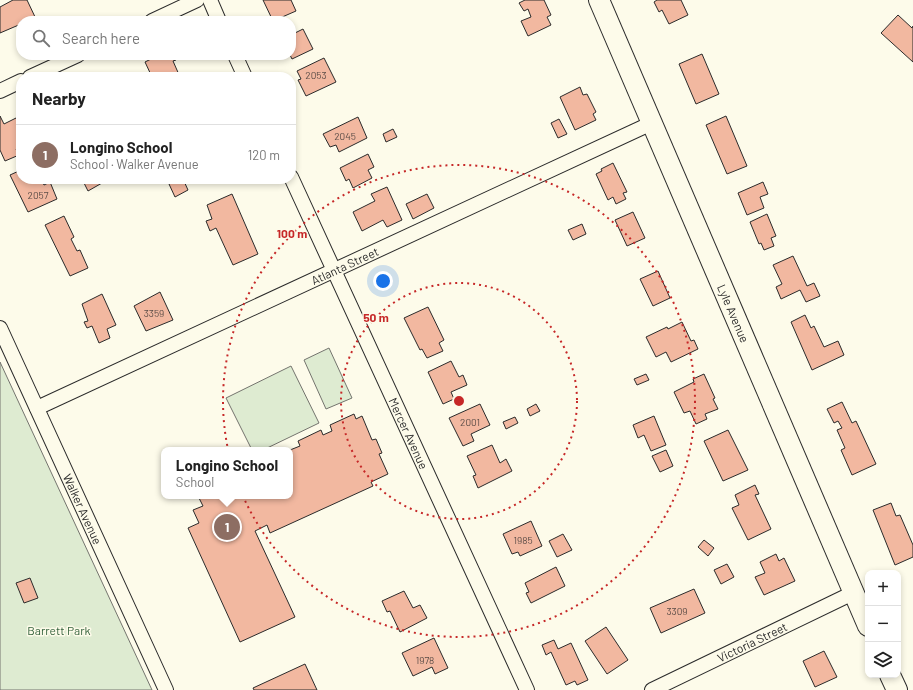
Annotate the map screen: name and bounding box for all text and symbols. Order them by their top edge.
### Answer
search box [16,16,296,60]
icon: search [30,27,52,49]
text: Search here [62,29,140,47]
house number: 2053 [305,69,327,81]
text: Nearby [32,88,86,108]
house number: 2045 [334,130,356,142]
text: Longino School [70,138,172,156]
text: 1 [43,147,47,163]
text: 120 m [248,147,280,163]
text: School · Walker Avenue [70,156,199,172]
house number: 2057 [28,189,49,201]
text: 100 m [277,226,307,240]
street label: Atlanta Street [309,244,380,287]
your location [373,271,393,291]
street label: Lyle Avenue [715,282,752,345]
house number: 3359 [144,307,164,319]
text: 50 m [363,310,389,324]
centre of rings [452,394,466,408]
street label: Mercer Avenue [386,395,431,471]
house number: 2001 [460,416,480,428]
popup [161,447,293,499]
text: Longino School [176,456,278,474]
street label: Walker Avenue [61,471,105,546]
text: School [176,474,214,490]
pin: 1 [214,512,240,542]
house number: 1985 [513,534,533,546]
map controls [865,570,901,678]
button: + [865,570,901,606]
house number: 3309 [666,605,688,617]
button: − [865,606,901,642]
street label: Victoria Street [715,619,789,665]
park label: Barrett Park [27,623,91,637]
button: layers [865,642,901,678]
house number: 1978 [416,654,434,666]

